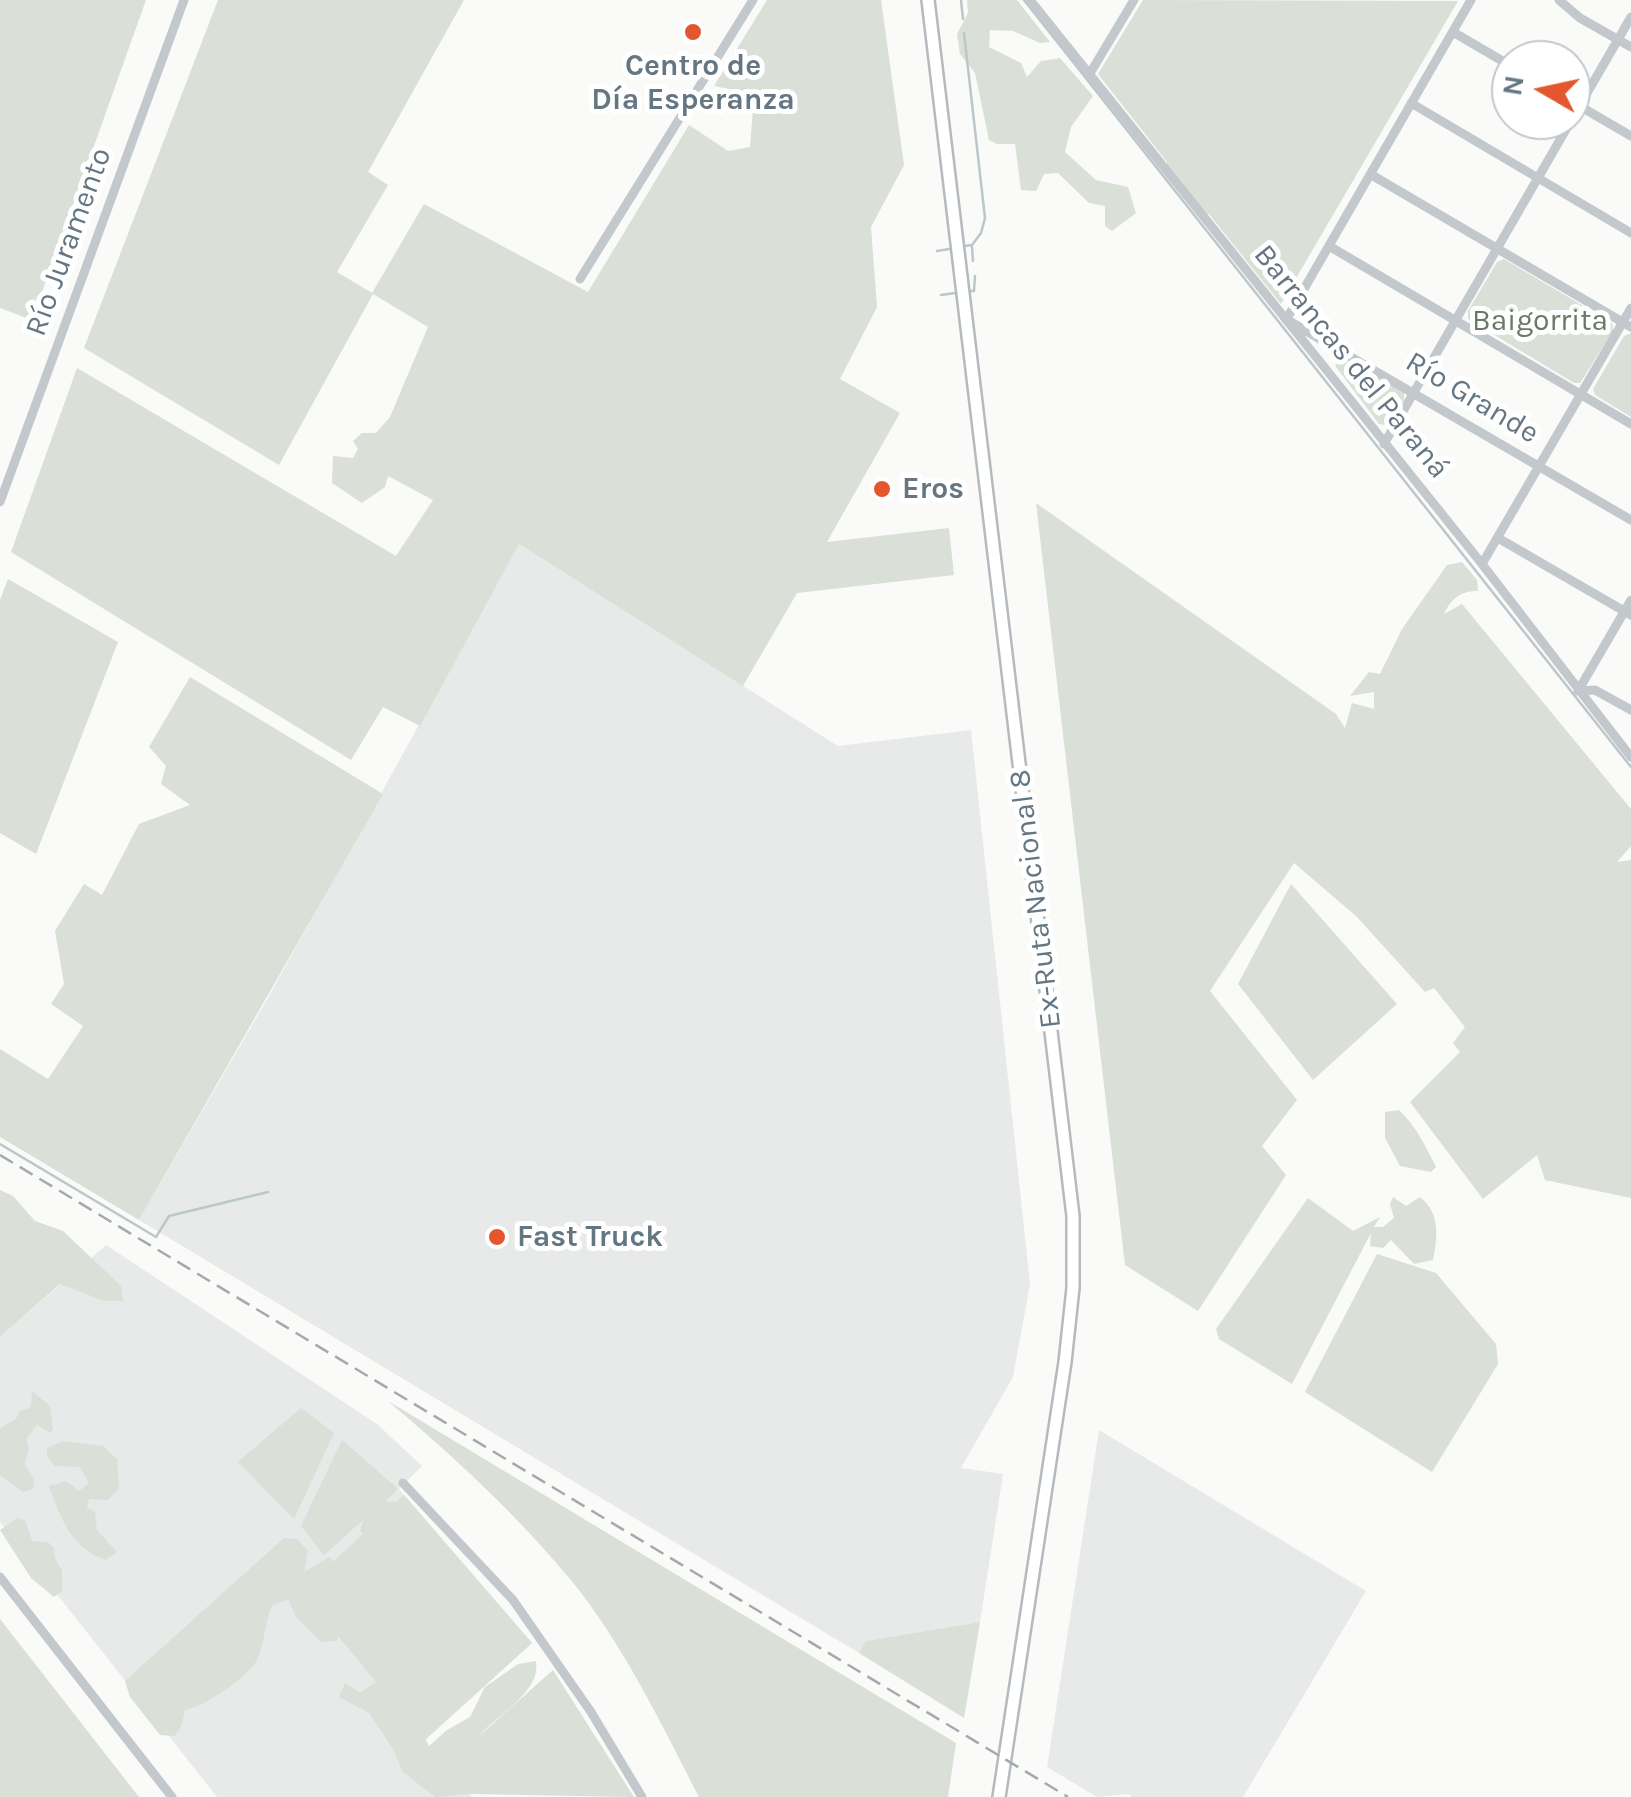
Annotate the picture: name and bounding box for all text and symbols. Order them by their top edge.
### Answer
marker: Centro de Día Esperanza [682,21,704,43]
north arrow [1491,40,1591,140]
place label: Centro de Día Esperanza [591,48,795,118]
text: N [1495,73,1531,98]
street label: Río Juramento [18,143,120,341]
street label: Barrancas del Paraná [1246,238,1456,486]
park label: Baigorrita [1472,303,1608,339]
street label: Río Grande [1399,344,1545,452]
place label: Eros [902,471,964,507]
marker: Eros [871,478,893,500]
street label: Ex-Ruta Nacional 8 [1002,768,1070,1030]
place label: Fast Truck [517,1219,663,1255]
marker: Fast Truck [486,1226,508,1248]

